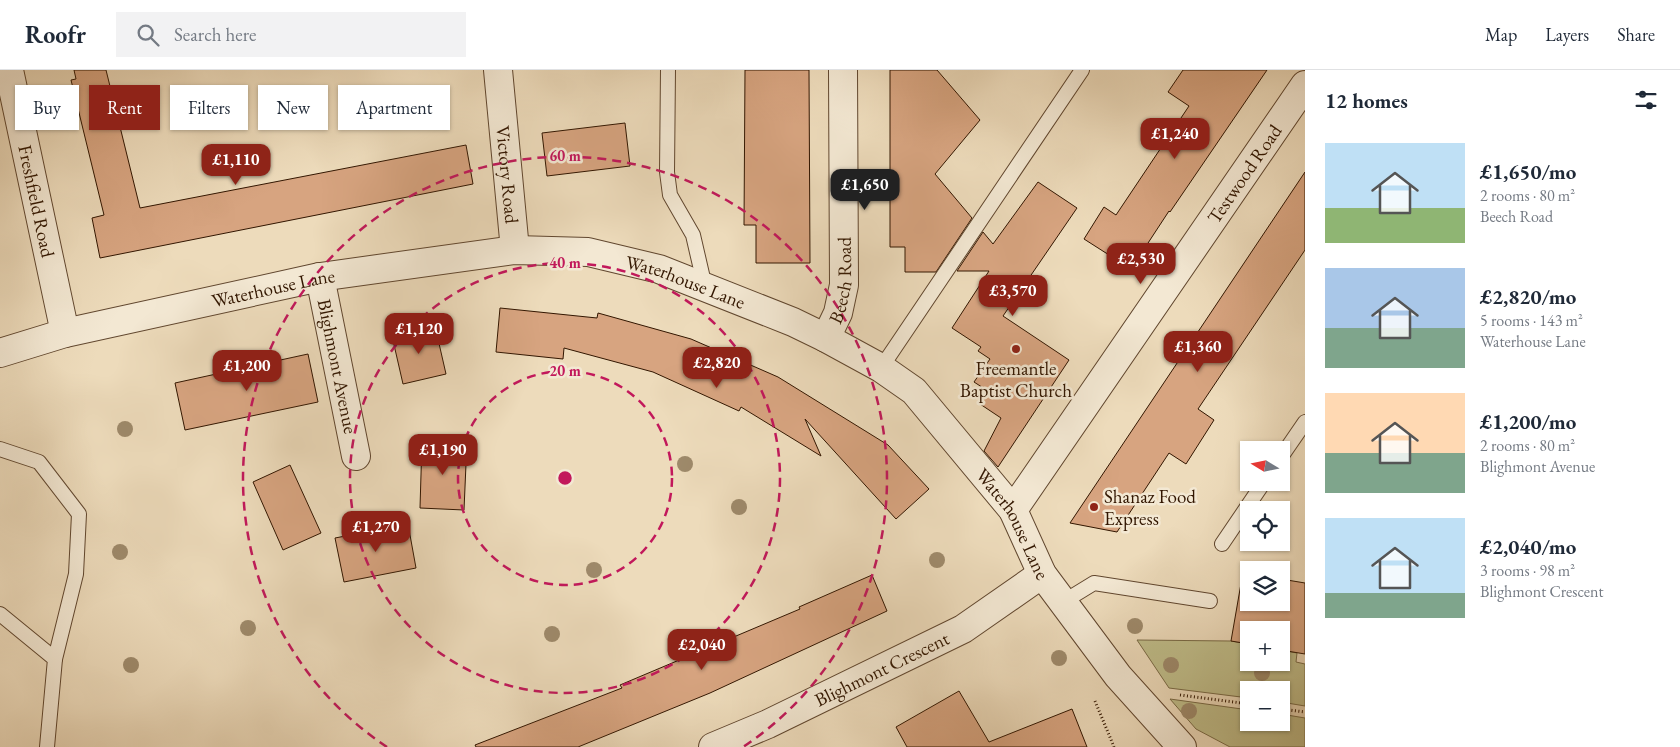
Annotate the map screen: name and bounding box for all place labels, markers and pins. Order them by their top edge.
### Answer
pin: £1,240 [1134,118,1216,160]
pin: £1,110 [195,144,277,186]
pin: £1,650 [824,168,906,211]
pin: £2,530 [1100,242,1182,285]
pin: £3,570 [972,274,1054,317]
pin: £1,120 [378,312,460,355]
pin: £1,360 [1157,330,1239,373]
marker: Freemantle Baptist Church [1010,343,1022,355]
pin: £2,820 [676,346,758,389]
pin: £1,200 [206,350,288,392]
place label: Freemantle Baptist Church [960,356,1072,403]
pin: £1,190 [402,434,484,476]
centre of rings [556,469,574,487]
place label: Shanaz Food Express [1104,484,1196,531]
marker: Shanaz Food Express [1088,501,1100,513]
pin: £1,270 [335,510,417,553]
pin: £2,040 [661,628,743,671]

